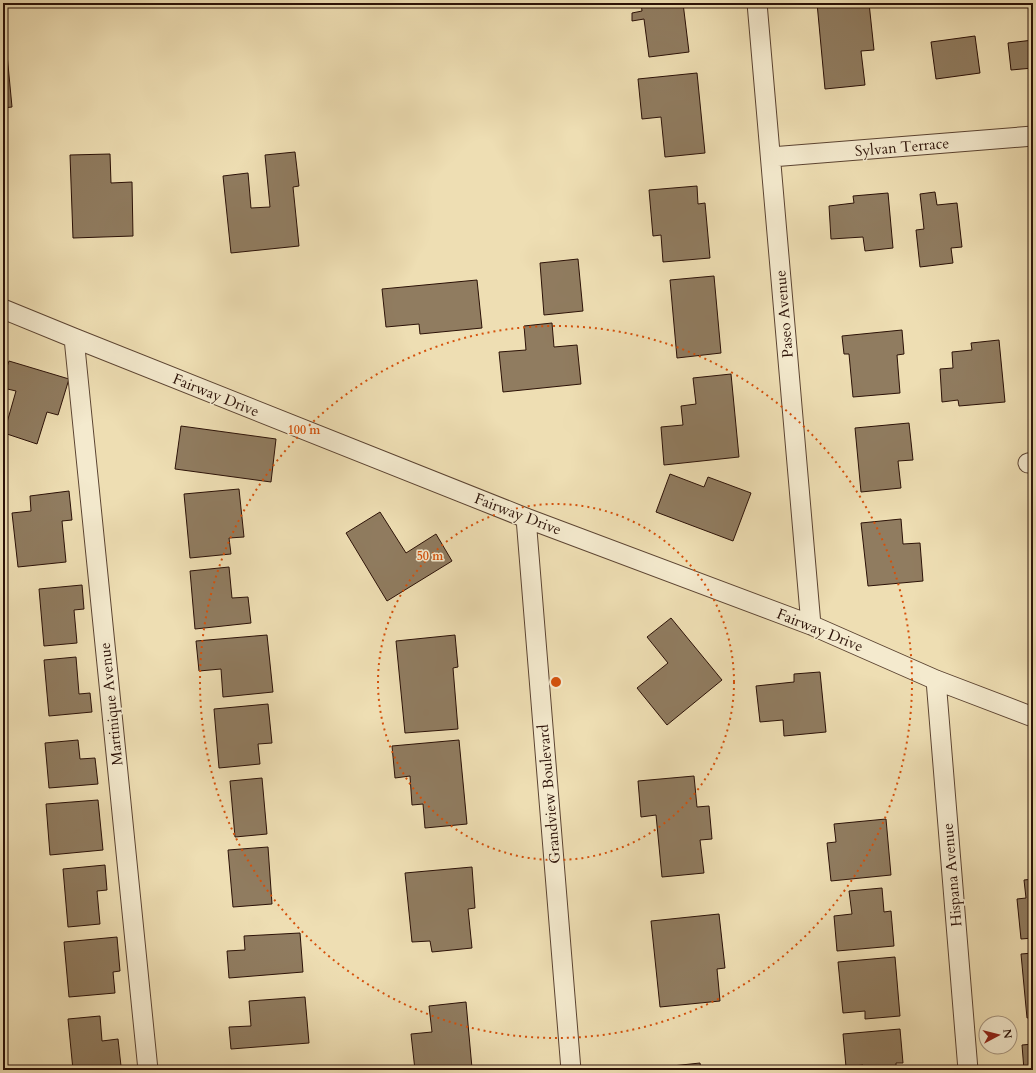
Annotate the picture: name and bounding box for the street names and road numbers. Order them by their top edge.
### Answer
street label: Sylvan Terrace [854,133,950,161]
street label: Paseo Avenue [770,269,798,359]
street label: Fairway Drive [170,369,262,421]
street label: Fairway Drive [472,488,564,540]
street label: Fairway Drive [774,604,866,656]
street label: Martinique Avenue [95,641,127,766]
street label: Grandview Boulevard [533,724,565,864]
street label: Hispana Avenue [937,822,966,928]

